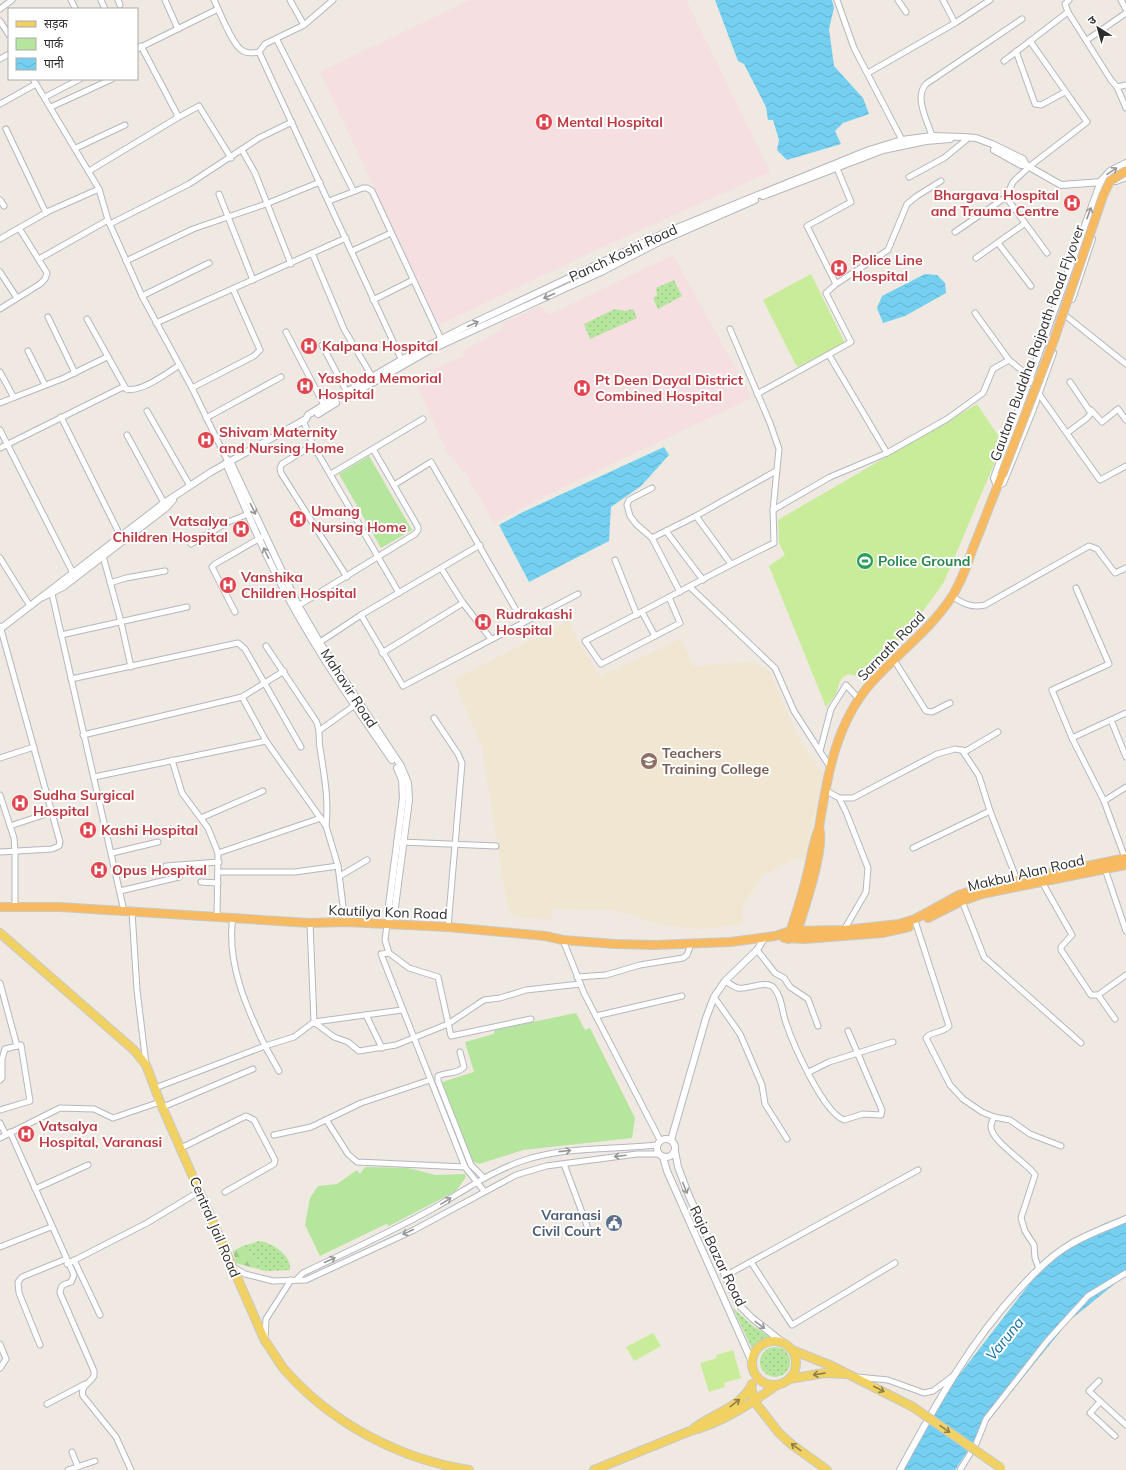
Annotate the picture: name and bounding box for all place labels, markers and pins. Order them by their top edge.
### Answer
hospital icon: Mental Hospital [534,112,554,132]
place label: Mental Hospital [557,113,663,131]
place label: Bhargava Hospital and Trauma Centre [931,186,1059,220]
hospital icon: Bhargava Hospital and Trauma Centre [1062,193,1082,213]
place label: Police Line Hospital [852,251,923,285]
hospital icon: Police Line Hospital [829,258,849,278]
hospital icon: Kalpana Hospital [299,336,319,356]
place label: Kalpana Hospital [322,337,438,355]
place label: Yashoda Memorial Hospital [317,369,442,403]
place label: Pt Deen Dayal District Combined Hospital [595,371,744,405]
hospital icon: Yashoda Memorial Hospital [295,376,315,396]
hospital icon: Pt Deen Dayal District Combined Hospital [572,378,592,398]
place label: Shivam Maternity and Nursing Home [219,423,344,457]
hospital icon: Shivam Maternity and Nursing Home [196,430,216,450]
place label: Umang Nursing Home [311,502,407,536]
hospital icon: Umang Nursing Home [288,509,308,529]
place label: Vatsalya Children Hospital [113,512,228,546]
hospital icon: Vatsalya Children Hospital [231,519,251,539]
sports icon: Police Ground [855,551,875,571]
place label: Police Ground [878,552,971,570]
place label: Vanshika Children Hospital [240,568,356,602]
hospital icon: Vanshika Children Hospital [218,575,238,595]
place label: Rudrakashi Hospital [496,605,572,639]
hospital icon: Rudrakashi Hospital [473,612,493,632]
place label: Teachers Training College [662,744,769,778]
school or university icon: Teachers Training College [639,751,659,771]
place label: Sudha Surgical Hospital [33,786,135,820]
hospital icon: Sudha Surgical Hospital [10,793,30,813]
hospital icon: Kashi Hospital [78,820,98,840]
place label: Kashi Hospital [101,821,198,839]
hospital icon: Opus Hospital [89,860,109,880]
place label: Opus Hospital [112,861,207,879]
place label: Vatsalya Hospital, Varanasi [38,1117,162,1151]
hospital icon: Vatsalya Hospital, Varanasi [16,1124,36,1144]
place label: Varanasi Civil Court [532,1206,602,1240]
public building icon: Varanasi Civil Court [604,1213,624,1233]

